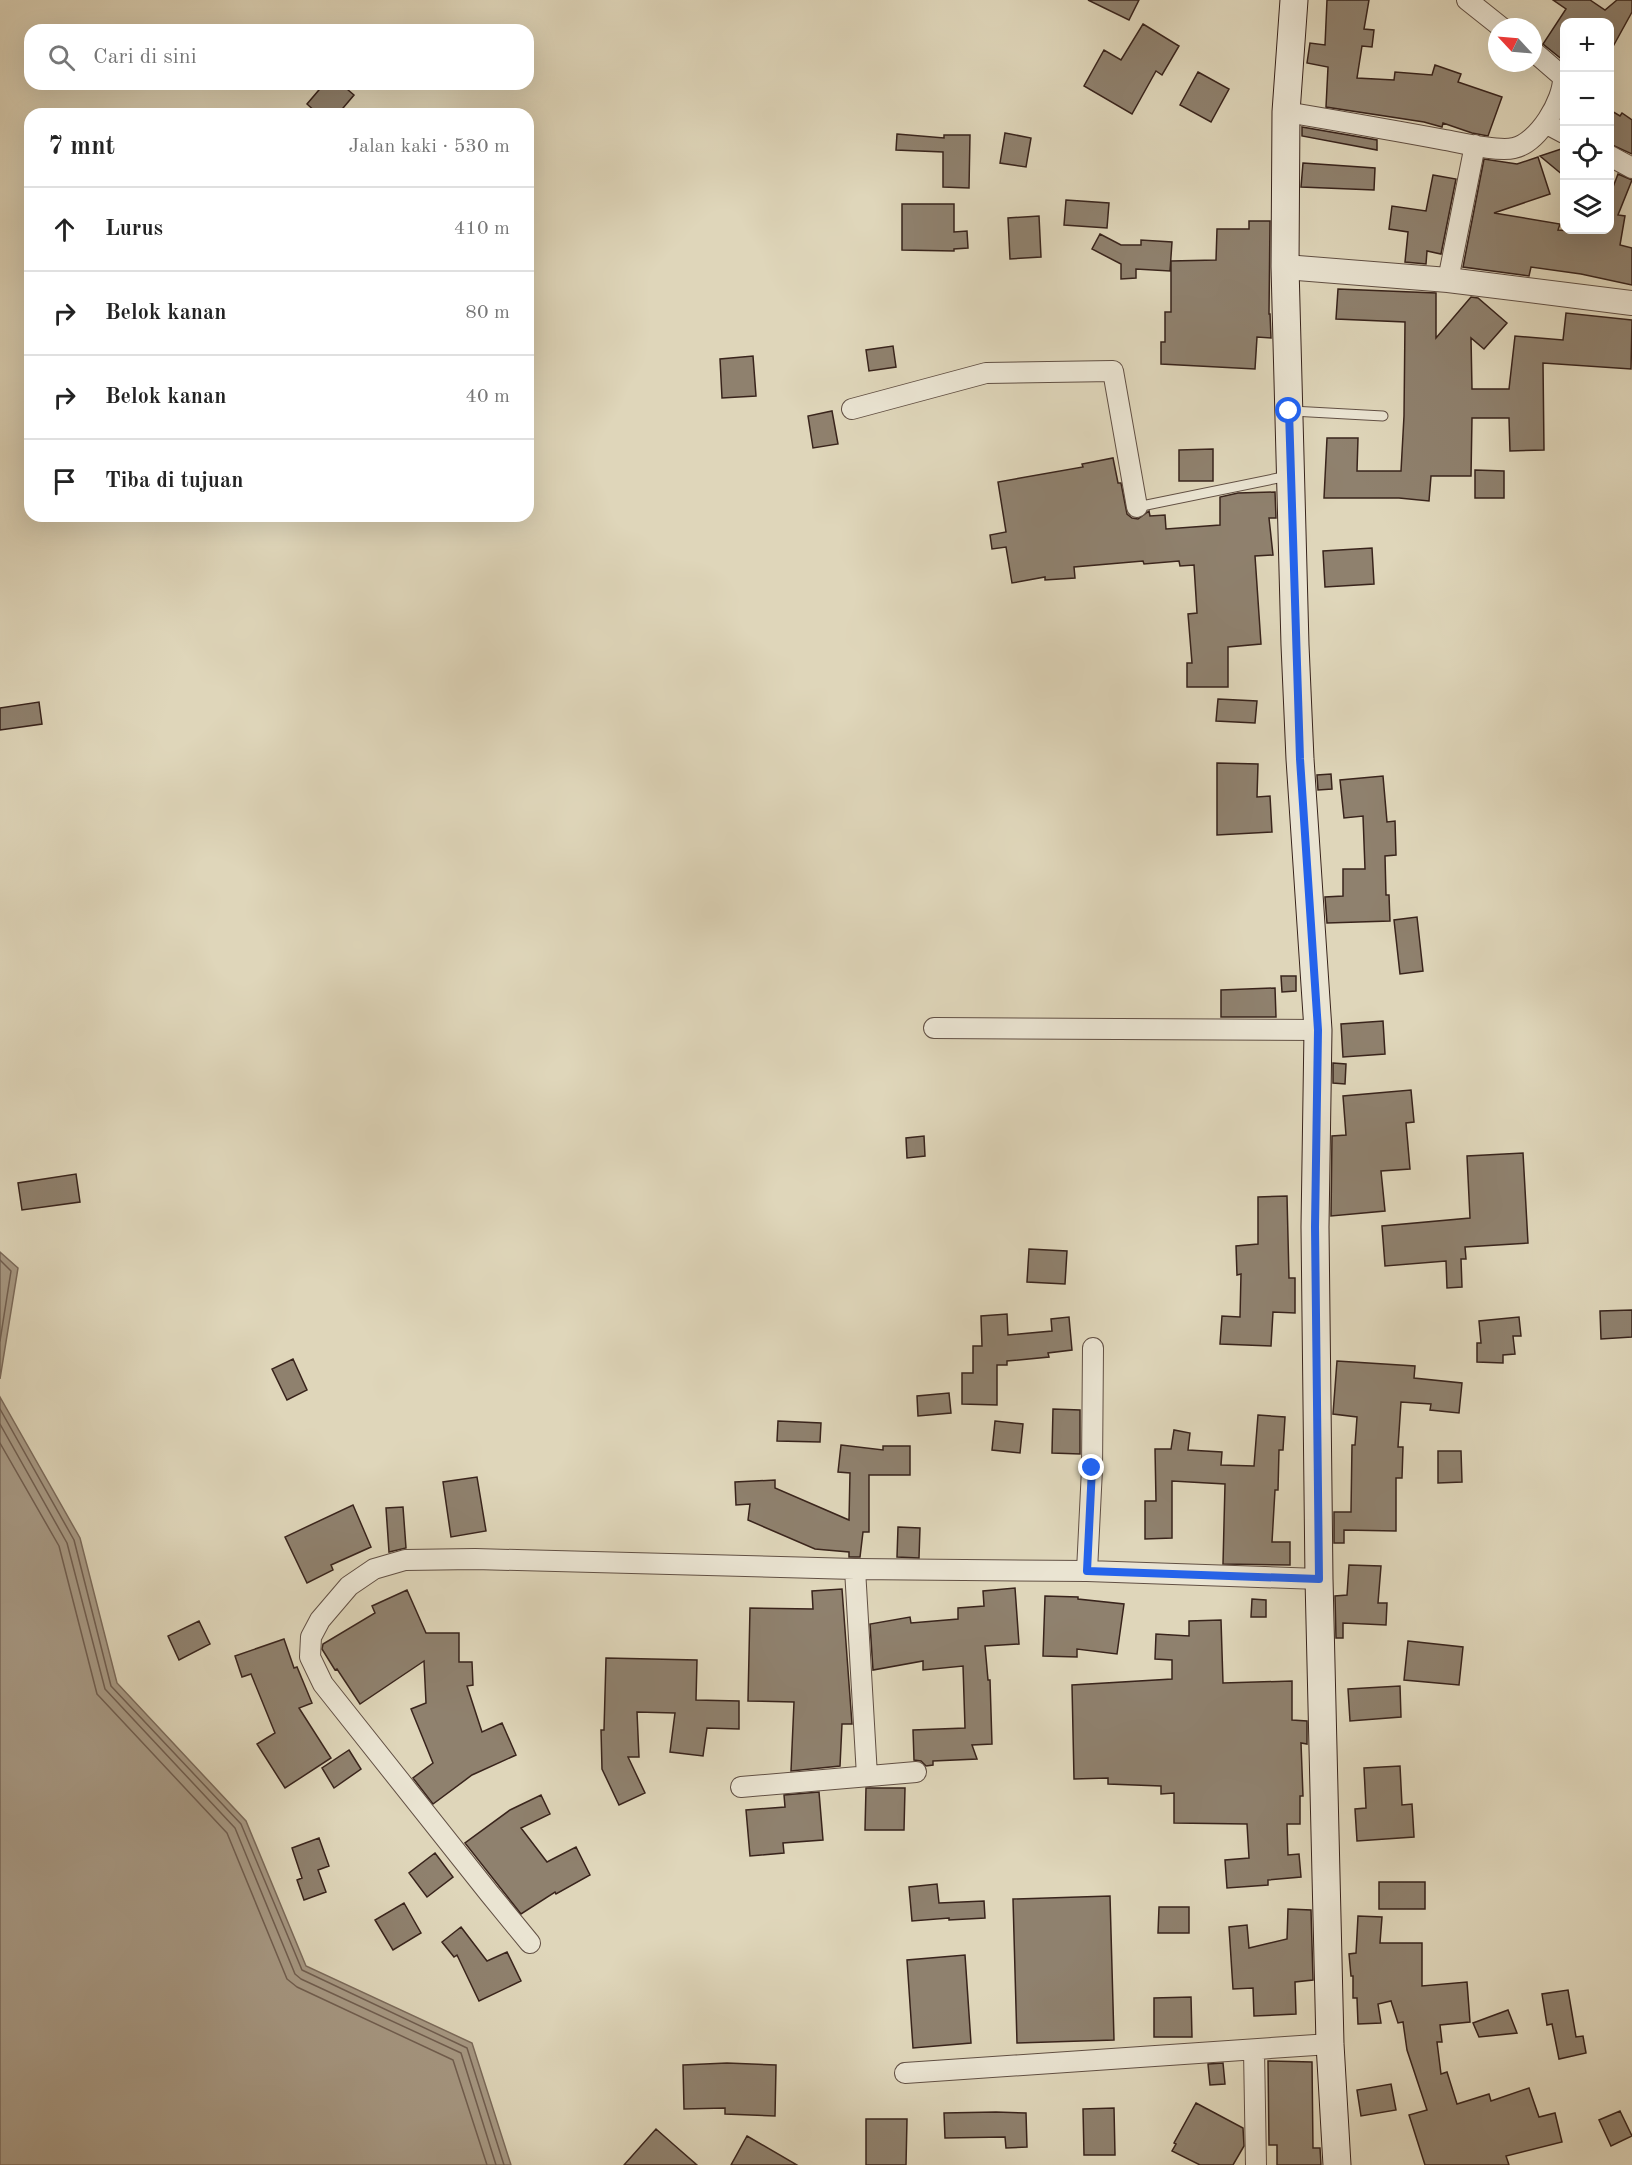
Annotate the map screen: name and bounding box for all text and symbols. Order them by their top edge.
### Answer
north arrow [1488,18,1542,72]
map controls [1560,18,1614,234]
button: + [1560,18,1614,72]
search box [24,24,534,90]
icon: search [45,41,78,74]
text: Cari di sini [93,46,197,68]
button: − [1560,72,1614,126]
button: locate [1560,126,1614,180]
text: 7 mnt [48,134,115,160]
text: Jalan kaki · 530 m [348,137,510,157]
button: layers [1560,180,1614,234]
icon: ahead [48,213,81,246]
text: Lurus [105,218,163,240]
text: 410 m [454,219,510,239]
icon: right [48,297,81,330]
text: Belok kanan [105,302,227,324]
text: 80 m [465,303,510,323]
icon: right [48,381,81,414]
text: Belok kanan [105,386,227,408]
text: 40 m [465,387,510,407]
route start [1275,397,1301,423]
icon: arrive [48,465,81,498]
text: Tiba di tujuan [105,470,243,492]
route end [1078,1454,1104,1480]

